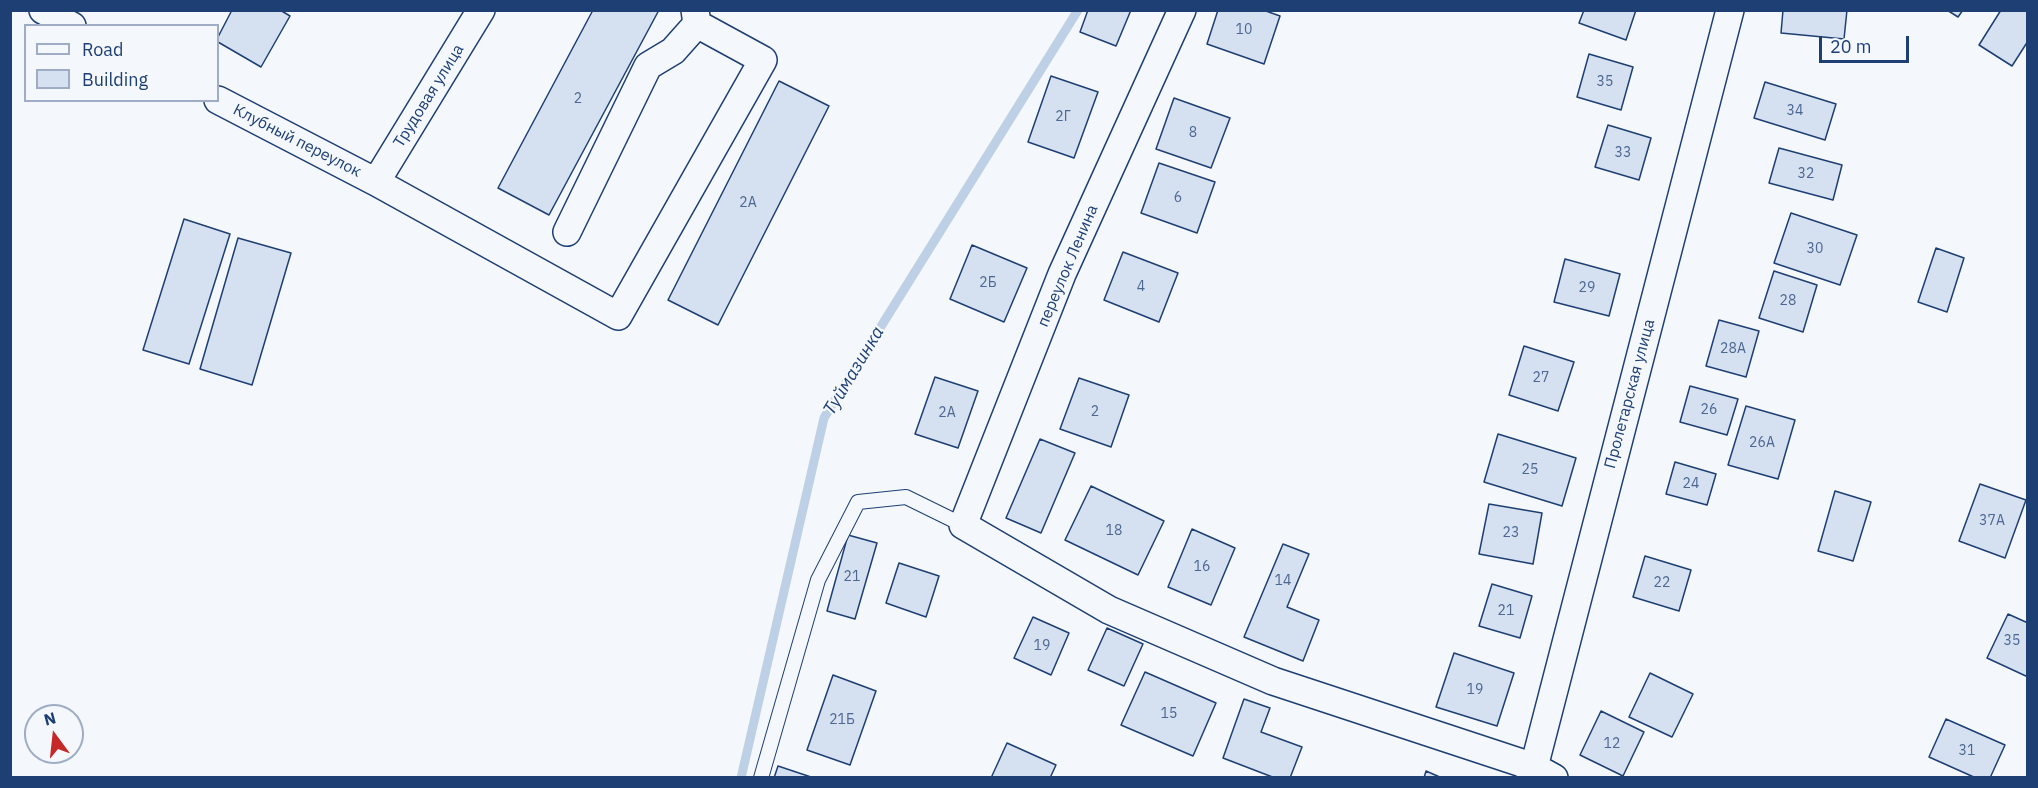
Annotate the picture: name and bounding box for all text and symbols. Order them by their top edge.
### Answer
house number: 10 [1236,22,1252,38]
legend [24,24,219,102]
scale bar [1822,24,1912,62]
text: 20 m [1830,35,1872,58]
text: Road [82,38,123,61]
street label: Трудовая улица [390,41,468,151]
text: Building [82,68,148,91]
house number: 35 [1597,74,1613,90]
house number: 2 [574,91,582,107]
street label: Клубный переулок [230,100,364,182]
house number: 34 [1787,103,1803,119]
house number: 2Г [1055,109,1071,125]
house number: 8 [1189,125,1197,141]
house number: 33 [1615,145,1631,161]
house number: 32 [1798,166,1814,182]
house number: 6 [1174,190,1182,206]
house number: 2А [739,195,757,211]
street label: переулок Ленина [1034,202,1102,330]
house number: 30 [1807,241,1823,257]
house number: 2Б [979,275,997,291]
house number: 4 [1137,279,1145,295]
house number: 29 [1579,280,1595,296]
house number: 28 [1780,293,1796,309]
street label: Пролетарская улица [1601,317,1659,471]
water label: Туймазинка [819,323,889,419]
house number: 28А [1720,341,1746,357]
house number: 27 [1533,370,1549,386]
house number: 26 [1701,402,1717,418]
house number: 2 [1091,404,1099,420]
house number: 2А [938,405,956,421]
house number: 26А [1749,435,1775,451]
house number: 25 [1522,462,1538,478]
house number: 24 [1683,476,1699,492]
house number: 37А [1979,513,2005,529]
house number: 18 [1106,523,1122,539]
house number: 23 [1503,525,1519,541]
house number: 16 [1194,559,1210,575]
house number: 21 [844,569,860,585]
house number: 14 [1275,573,1291,589]
house number: 22 [1654,575,1670,591]
house number: 21 [1498,603,1514,619]
house number: 35 [2004,633,2020,649]
house number: 19 [1034,638,1050,654]
house number: 19 [1467,682,1483,698]
north arrow [24,704,84,764]
house number: 15 [1161,706,1177,722]
text: N [42,707,58,730]
house number: 21Б [829,712,855,728]
house number: 12 [1604,736,1620,752]
house number: 31 [1959,743,1975,759]

